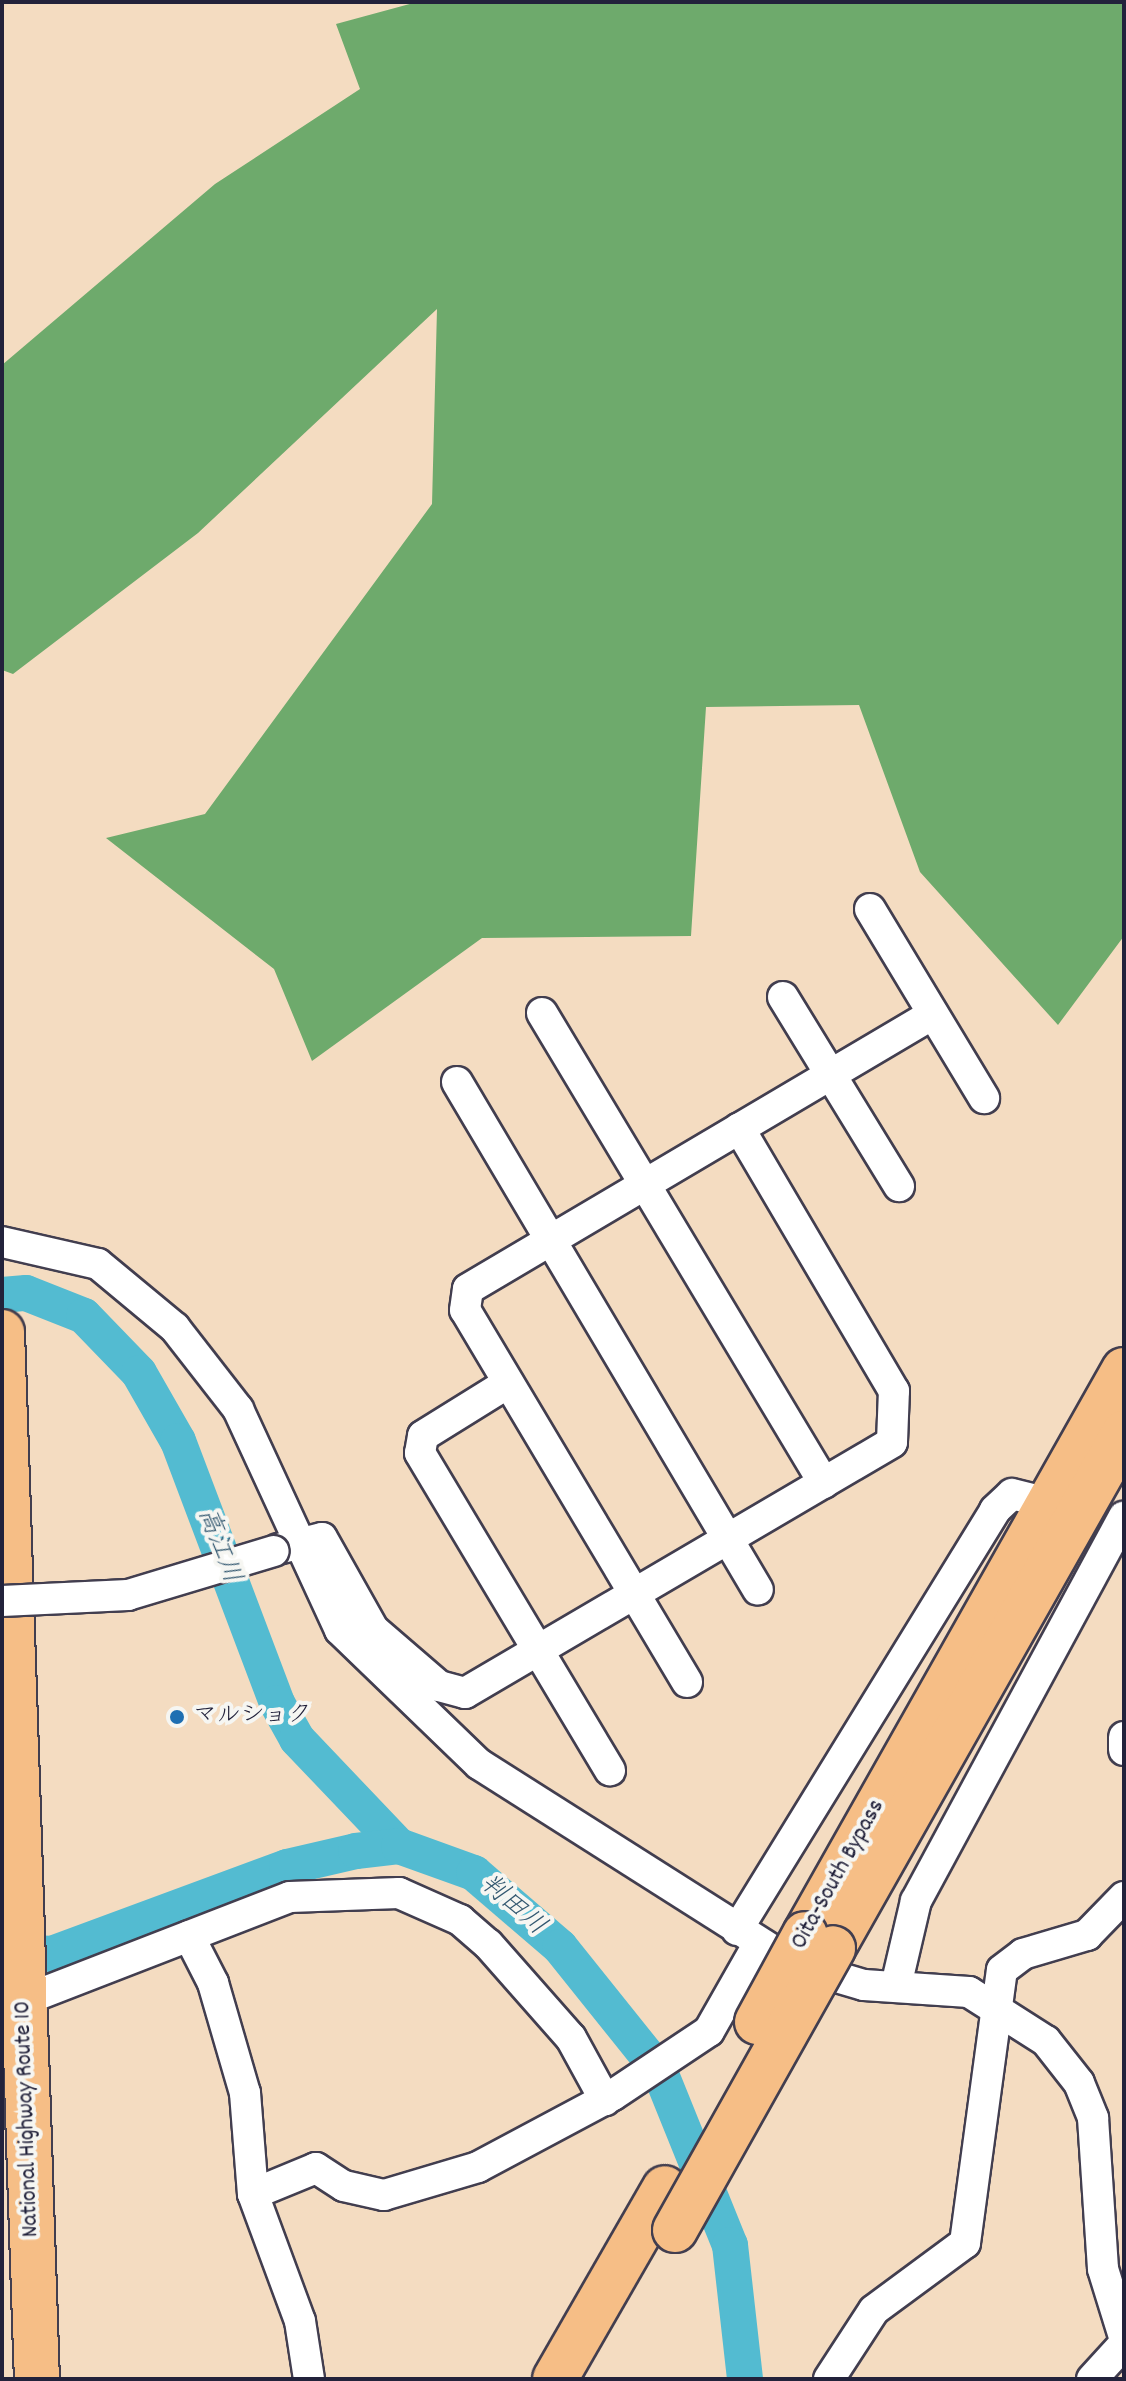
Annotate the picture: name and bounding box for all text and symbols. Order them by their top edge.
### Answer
water label: 高江川 [189,1504,247,1588]
place label: マルショク [193,1703,313,1731]
marker: マルショク [168,1708,186,1726]
street label: Oita-South Bypass [786,1795,892,1955]
water label: 判田川 [472,1869,552,1943]
street label: National Highway Route 10 [9,2000,47,2238]

